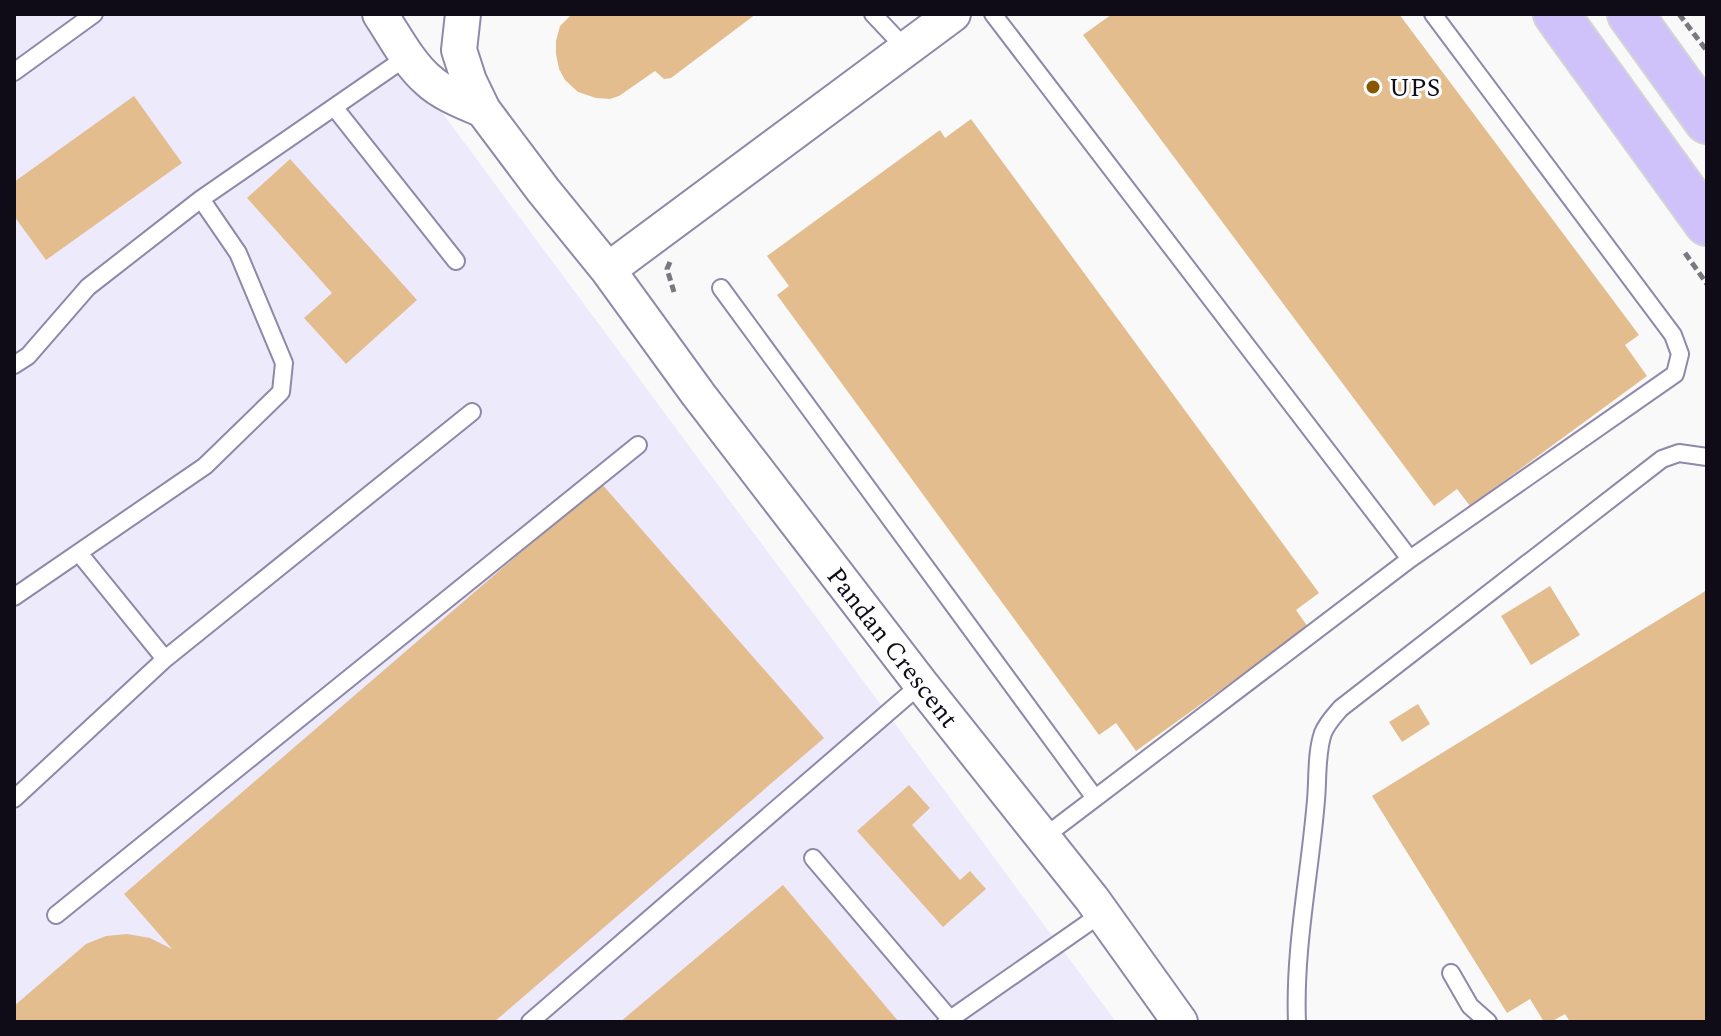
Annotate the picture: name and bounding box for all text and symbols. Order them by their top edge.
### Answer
place label: UPS [1389,68,1440,108]
marker: UPS [1364,78,1382,96]
street label: Pandan Crescent [816,558,968,737]

